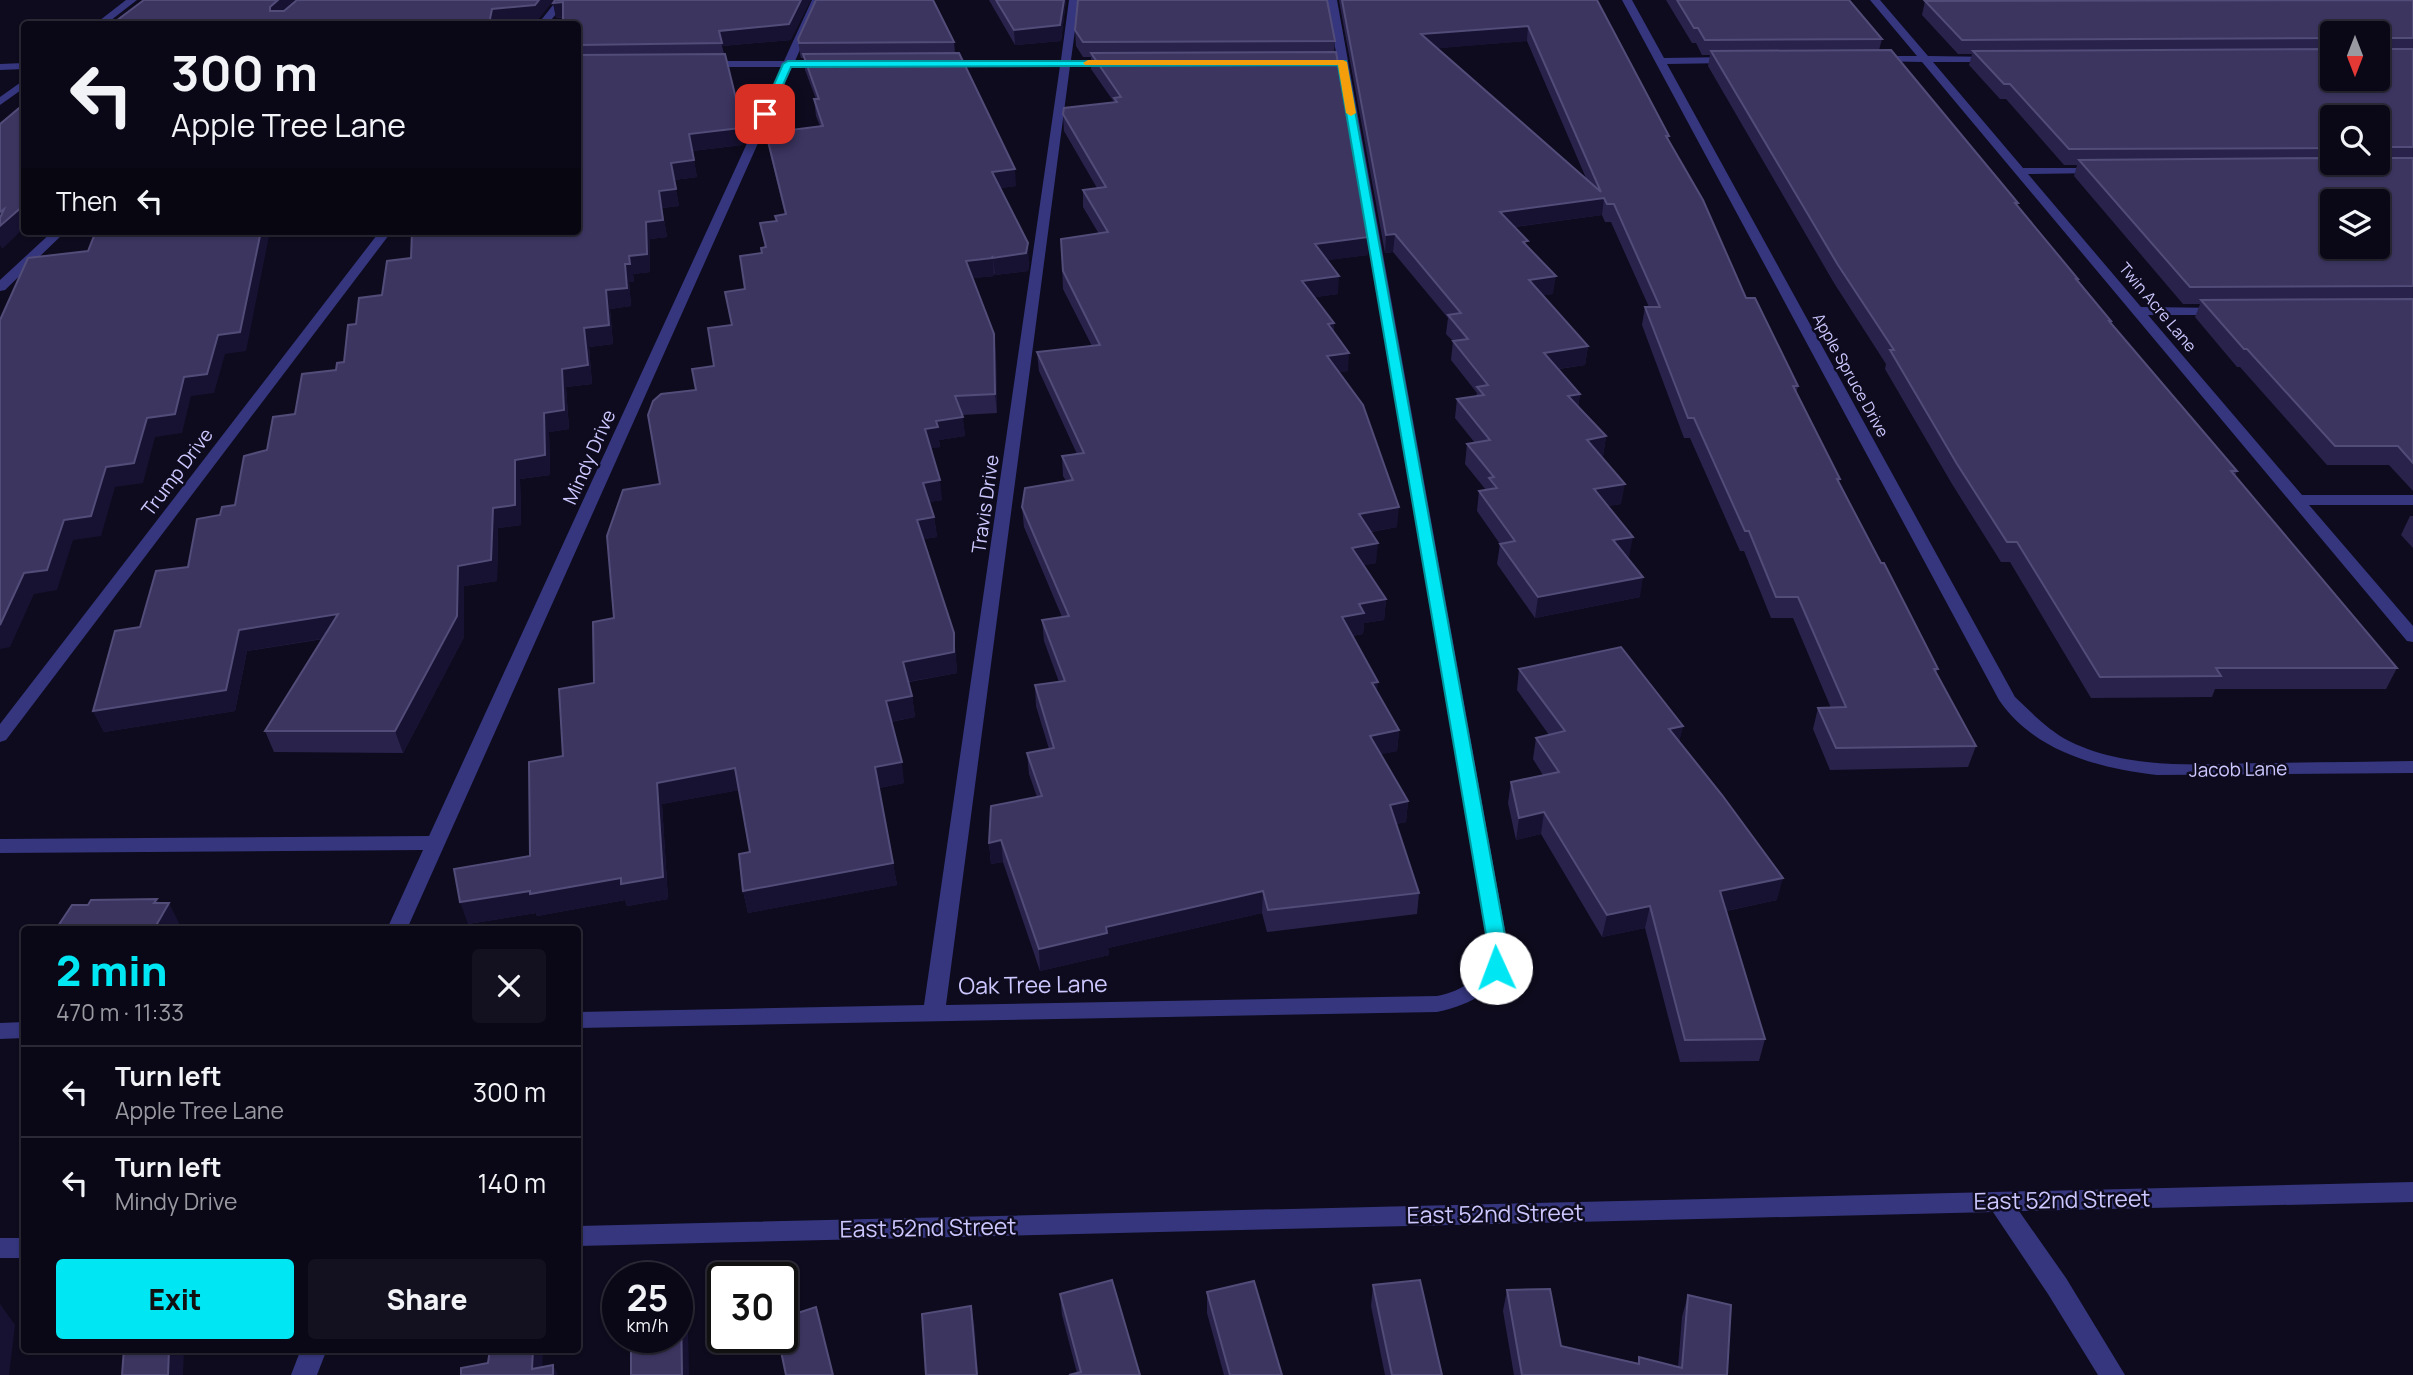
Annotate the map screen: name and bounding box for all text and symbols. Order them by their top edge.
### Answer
north arrow [2320,21,2390,91]
map controls [2320,21,2390,259]
text: 300 m [171,39,318,106]
icon: left [56,49,147,140]
pin [735,84,795,144]
icon: arrive [746,95,784,133]
text: Apple Tree Lane [171,103,406,147]
button: search [2320,105,2390,175]
icon: left [131,182,169,220]
text: Then [56,183,117,219]
button: layers [2320,189,2390,259]
street label: Twin Acre Lane [2114,258,2202,356]
street label: Apple Spruce Drive [1808,309,1894,441]
street label: Mindy Drive [557,406,621,508]
street label: Trump Drive [135,423,219,521]
street label: Travis Drive [965,453,1005,555]
street label: Jacob Lane [2189,755,2287,783]
position arrow [1459,931,1533,1005]
text: 2 min [56,941,167,999]
button: close [472,949,546,1023]
street label: Oak Tree Lane [958,967,1108,1001]
text: 470 m · 11:33 [56,996,184,1028]
text: Turn left [115,1058,222,1094]
icon: left [56,1073,94,1111]
text: 300 m [473,1074,546,1110]
text: Apple Tree Lane [115,1094,284,1126]
text: Turn left [115,1149,222,1185]
icon: left [56,1164,94,1202]
text: 140 m [477,1165,546,1201]
street label: East 52nd Street [1973,1181,2151,1217]
text: Mindy Drive [115,1185,237,1217]
street label: East 52nd Street [1406,1195,1584,1231]
street label: East 52nd Street [839,1209,1017,1245]
button: Exit [56,1259,294,1339]
button: Share [308,1259,546,1339]
speed limit sign: 30 [707,1262,798,1353]
text: 25 [627,1274,668,1322]
text: km/h [627,1313,668,1337]

